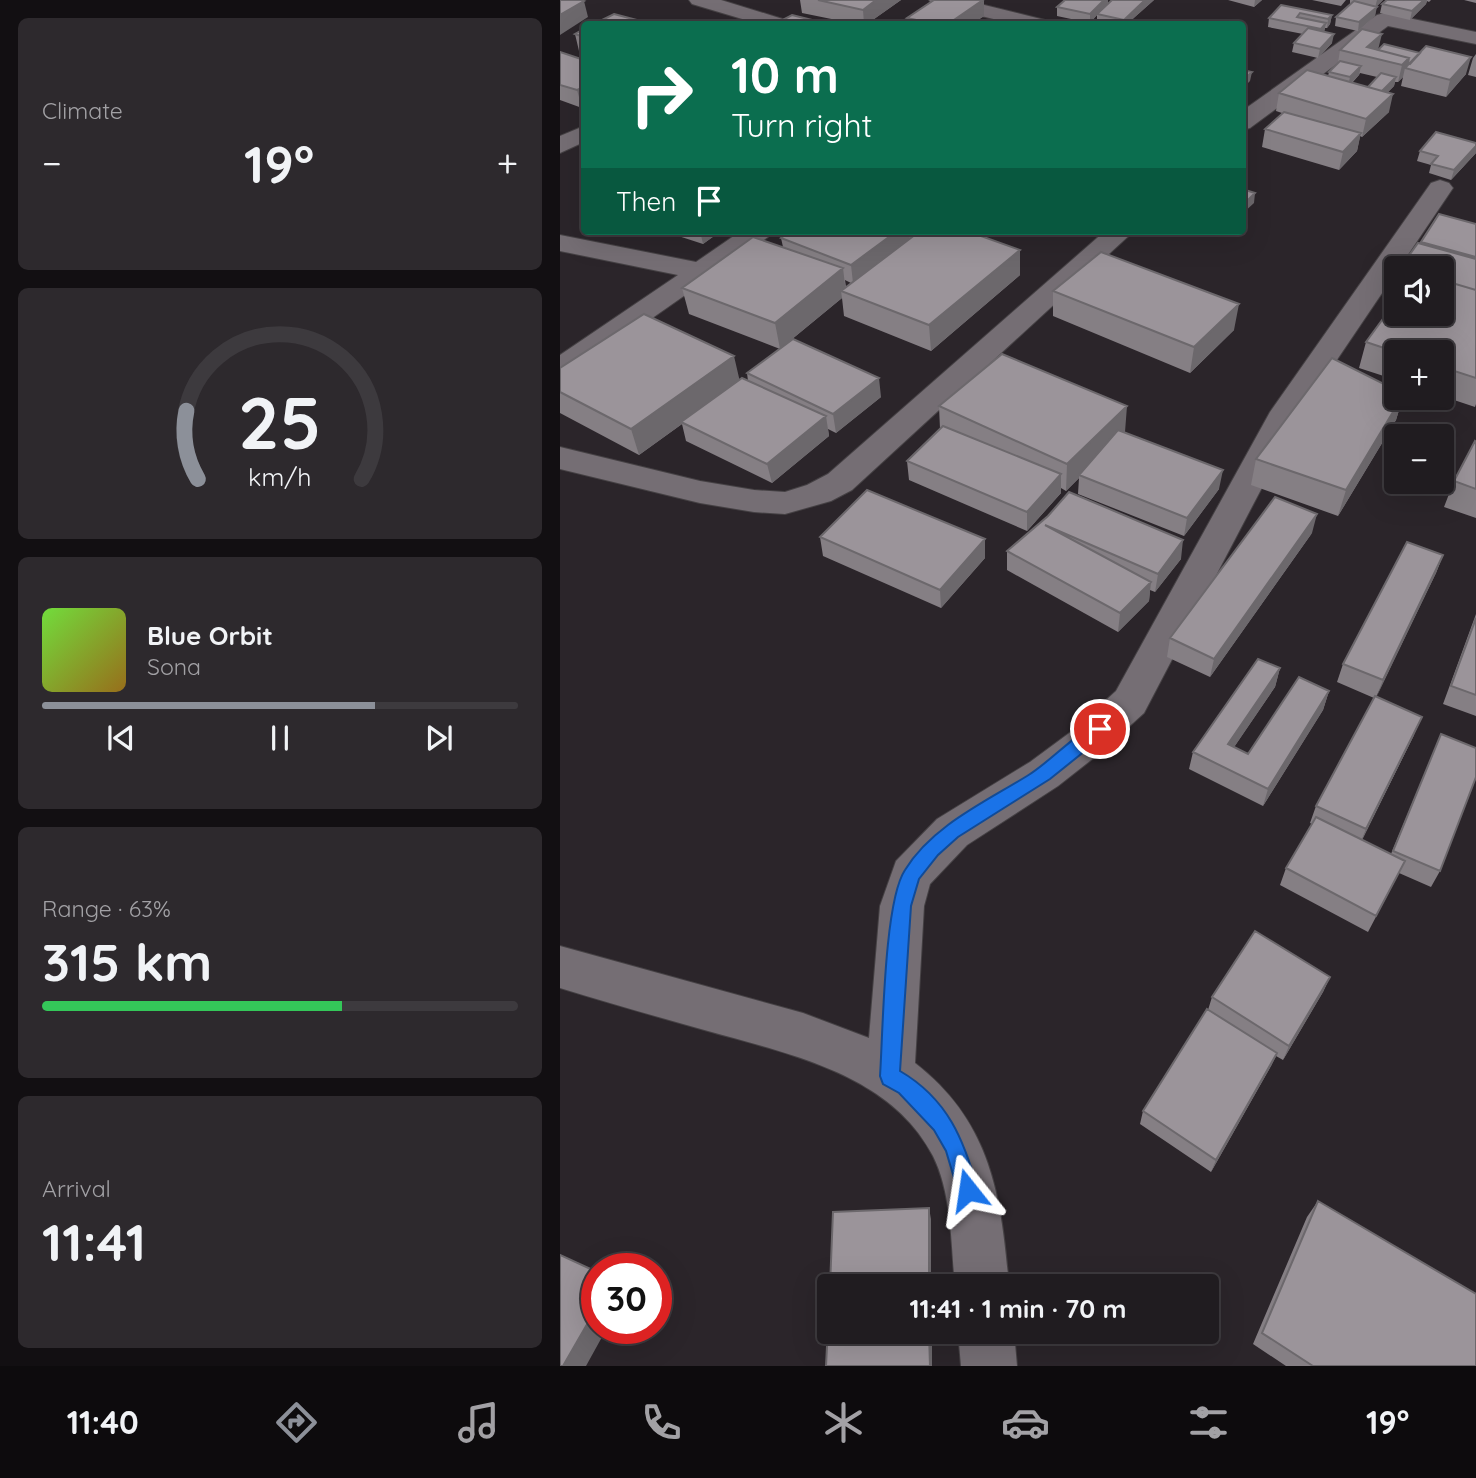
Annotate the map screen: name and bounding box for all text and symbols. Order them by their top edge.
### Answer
text: 10 m [731,44,839,105]
icon: right [616,49,707,140]
text: Climate [42,96,123,125]
text: Turn right [731,105,872,145]
text: 19° [244,131,314,196]
text: − [42,139,62,187]
text: + [497,139,518,187]
icon: arrive [690,182,728,220]
text: Then [616,185,676,218]
map controls [1384,256,1454,494]
button: sound [1384,256,1454,326]
button: + [1384,340,1454,410]
text: 25 [238,377,322,468]
button: − [1384,424,1454,494]
text: km/h [248,461,312,492]
text: Blue Orbit [147,619,273,652]
text: Sona [147,652,201,681]
pin [1070,699,1130,759]
icon: arrive [1081,710,1119,748]
icon: previous [102,719,140,757]
icon: pause [261,719,299,757]
icon: next [420,719,458,757]
text: Range · 63% [42,894,171,923]
text: 315 km [42,929,212,994]
position arrow [931,1153,1005,1227]
text: Arrival [42,1174,111,1203]
text: 11:41 [42,1209,146,1274]
speed limit sign: 30 [581,1253,672,1344]
text: 11:41 · 1 min · 70 m [909,1292,1127,1325]
icon: directions [272,1398,321,1447]
icon: music [454,1398,503,1447]
icon: phone [637,1398,686,1447]
icon: climate [819,1398,868,1447]
icon: car [1001,1398,1050,1447]
icon: filters [1184,1398,1233,1447]
text: 11:40 [67,1402,139,1442]
text: 19° [1366,1402,1409,1442]

